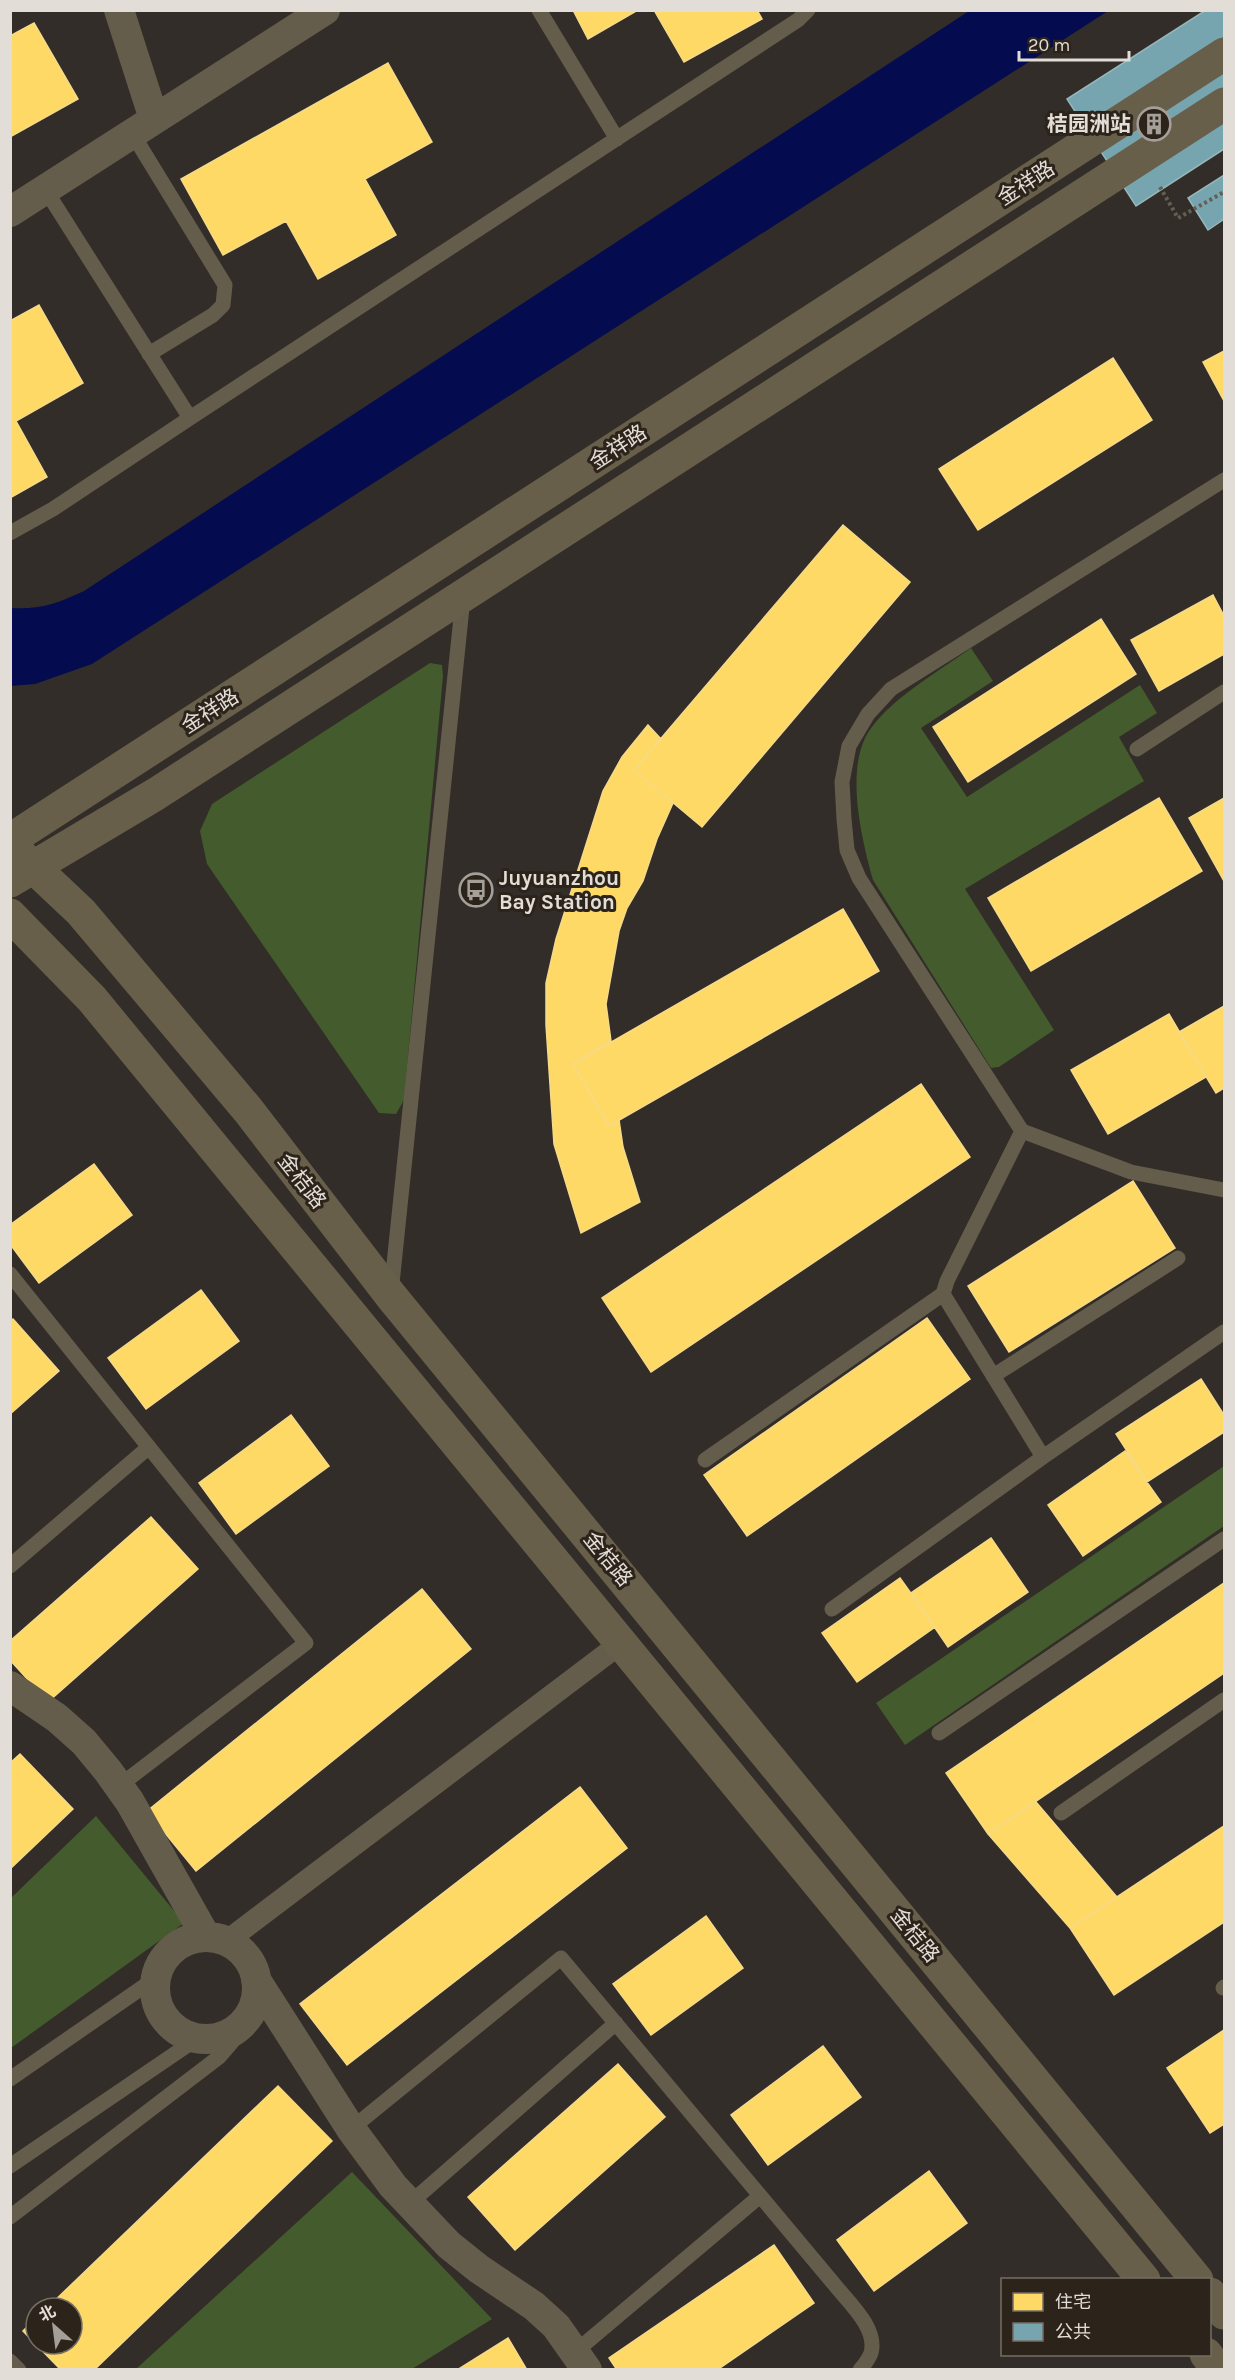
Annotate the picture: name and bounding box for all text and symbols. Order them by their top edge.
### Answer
scale bar [1019,24,1128,62]
text: 20 m [1028,34,1070,56]
building icon: 桔园洲站 [1136,106,1172,142]
place label: 桔园洲站 [1047,112,1131,136]
street label: 金祥路 [993,156,1059,210]
street label: 金祥路 [585,420,651,474]
street label: 金祥路 [177,684,243,738]
place label: Juyuanzhou Bay Station [499,866,619,914]
bus stop icon: Juyuanzhou Bay Station [458,872,494,908]
street label: 金桔路 [273,1149,331,1213]
street label: 金桔路 [579,1527,637,1591]
street label: 金桔路 [886,1903,944,1967]
legend [1001,2278,1211,2356]
text: 住宅 [1055,2291,1091,2313]
north arrow [24,2296,84,2356]
text: 北 [36,2301,59,2325]
text: 公共 [1055,2321,1091,2343]

